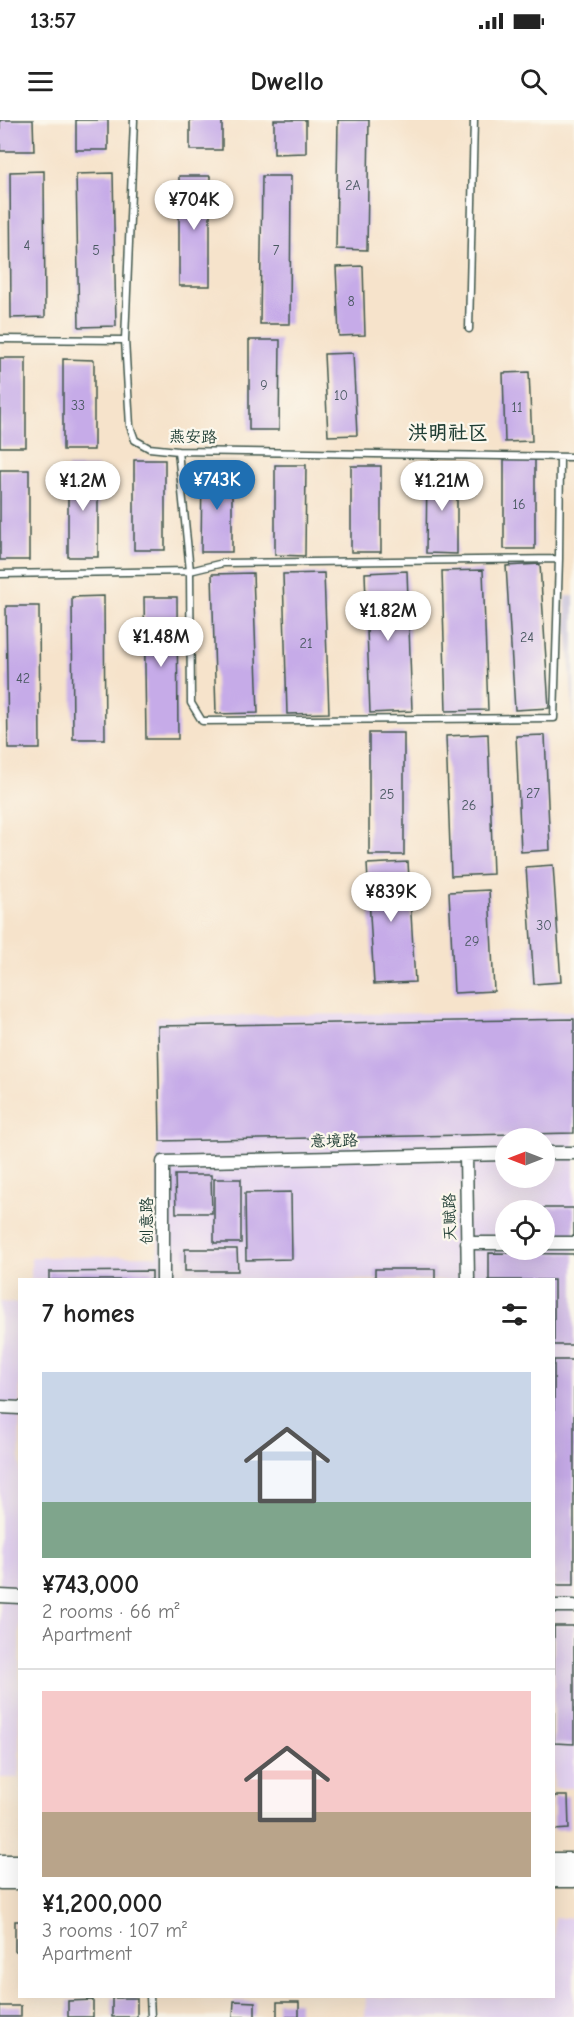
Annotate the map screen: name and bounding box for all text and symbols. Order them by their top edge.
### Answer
text: 13:57 [30,8,76,34]
icon: menu [24,65,57,98]
icon: search [517,65,550,98]
text: Dwello [250,66,324,97]
house number: 2A [345,177,361,194]
pin: ¥704K [152,180,236,231]
text: ¥704K [169,188,219,211]
house number: 4 [24,237,31,254]
house number: 5 [92,242,100,259]
house number: 7 [273,242,280,259]
house number: 8 [347,293,355,310]
house number: 9 [260,377,268,394]
house number: 10 [334,387,348,404]
house number: 33 [71,397,85,414]
house number: 11 [511,399,523,416]
district label: 洪明社区 [408,421,488,444]
street label: 燕安路 [169,428,217,446]
pin: ¥743K [175,460,259,511]
pin: ¥1.2M [41,461,125,512]
pin: ¥1.21M [393,461,491,512]
text: ¥743K [193,468,241,491]
text: ¥1.2M [59,469,107,492]
text: ¥1.21M [414,469,470,492]
house number: 16 [512,496,526,513]
pin: ¥1.82M [339,591,437,642]
text: ¥1.82M [359,599,417,622]
pin: ¥1.48M [112,617,210,668]
text: ¥1.48M [132,625,190,648]
house number: 24 [520,629,534,646]
house number: 21 [300,635,312,652]
house number: 42 [16,670,30,687]
house number: 27 [526,785,540,802]
house number: 25 [380,786,394,803]
house number: 26 [462,797,476,814]
pin: ¥839K [349,872,433,923]
text: ¥839K [365,880,417,903]
house number: 30 [536,917,552,934]
house number: 29 [465,933,479,950]
north arrow [495,1128,555,1188]
map controls [495,1128,555,1260]
street label: 意境路 [310,1132,358,1150]
street label: 天赋路 [441,1193,459,1241]
street label: 创意路 [138,1197,156,1245]
button: locate [495,1200,555,1260]
icon: filters [498,1298,531,1331]
text: 7 homes [42,1299,135,1329]
icon: home [233,1411,341,1519]
text: ¥743,000 [42,1570,139,1600]
text: 2 rooms · 66 m² [42,1600,180,1623]
text: Apartment [42,1623,132,1646]
icon: home [233,1730,341,1838]
text: ¥1,200,000 [42,1889,162,1919]
text: 3 rooms · 107 m² [42,1919,187,1942]
text: Apartment [42,1942,132,1965]

